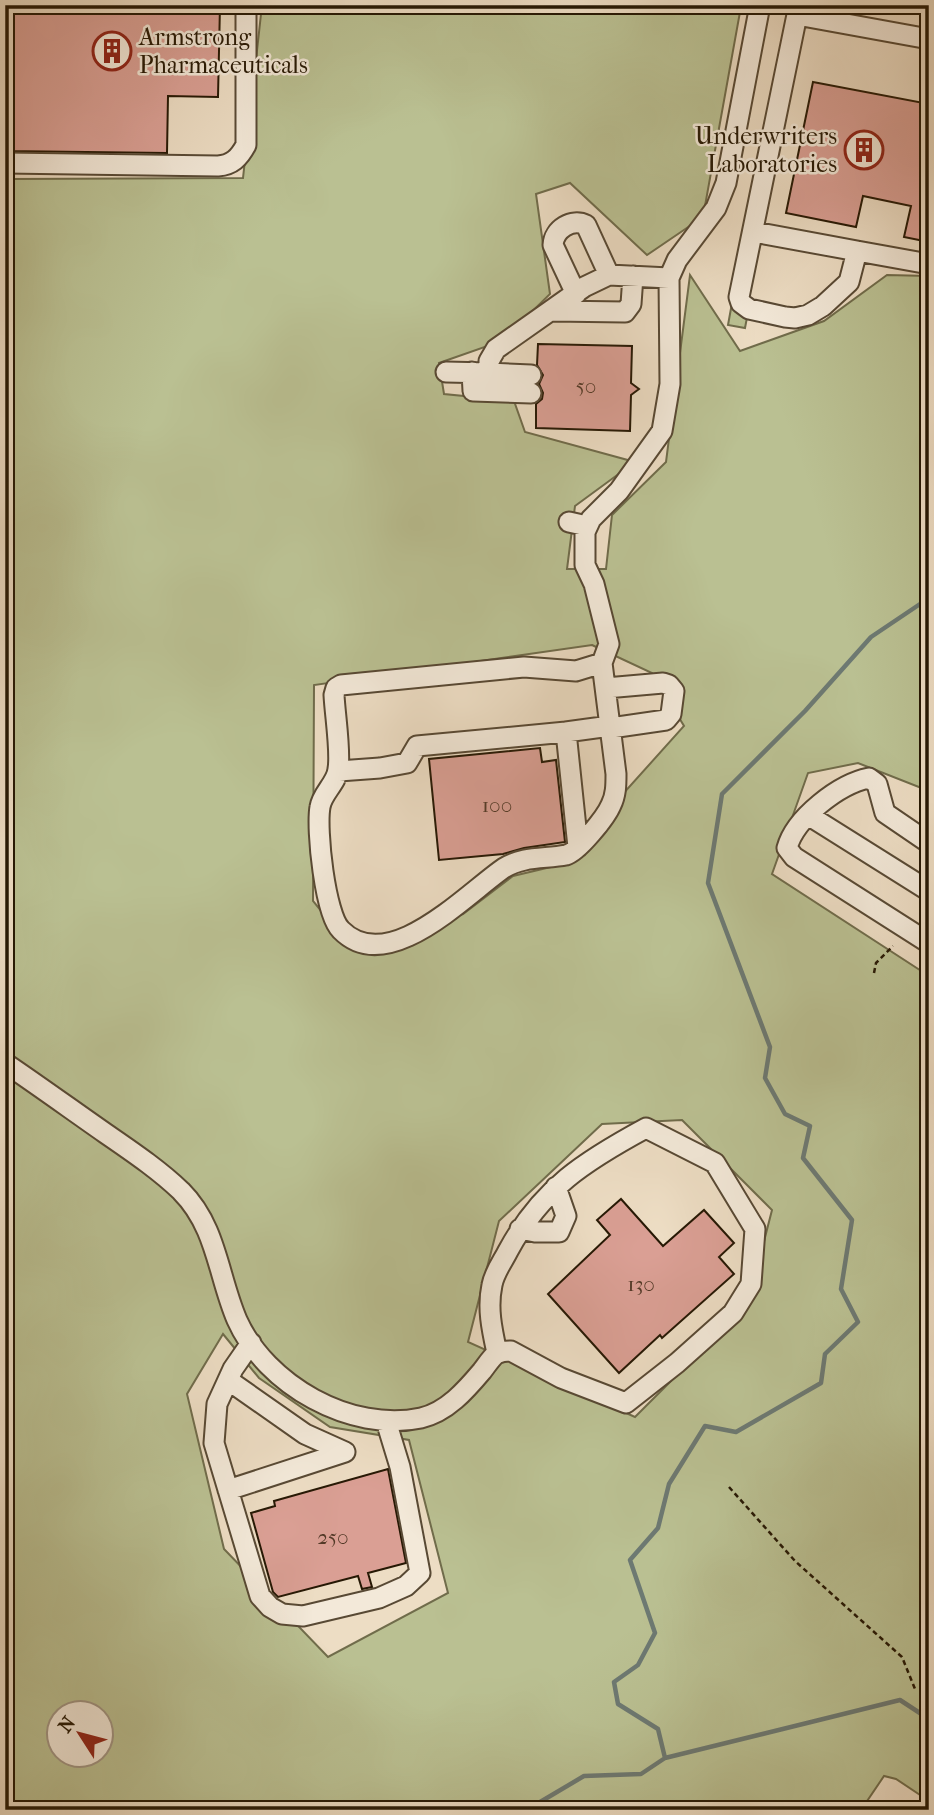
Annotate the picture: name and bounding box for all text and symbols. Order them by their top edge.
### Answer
place label: Armstrong Pharmaceuticals [138,23,308,79]
building icon: Armstrong Pharmaceuticals [91,30,133,72]
place label: Underwriters Laboratories [695,122,837,178]
building icon: Underwriters Laboratories [843,129,885,171]
house number: 50 [576,374,596,398]
house number: 100 [482,793,512,817]
house number: 130 [627,1272,655,1296]
house number: 250 [317,1525,349,1549]
north arrow [46,1700,116,1770]
text: N [54,1712,81,1737]

